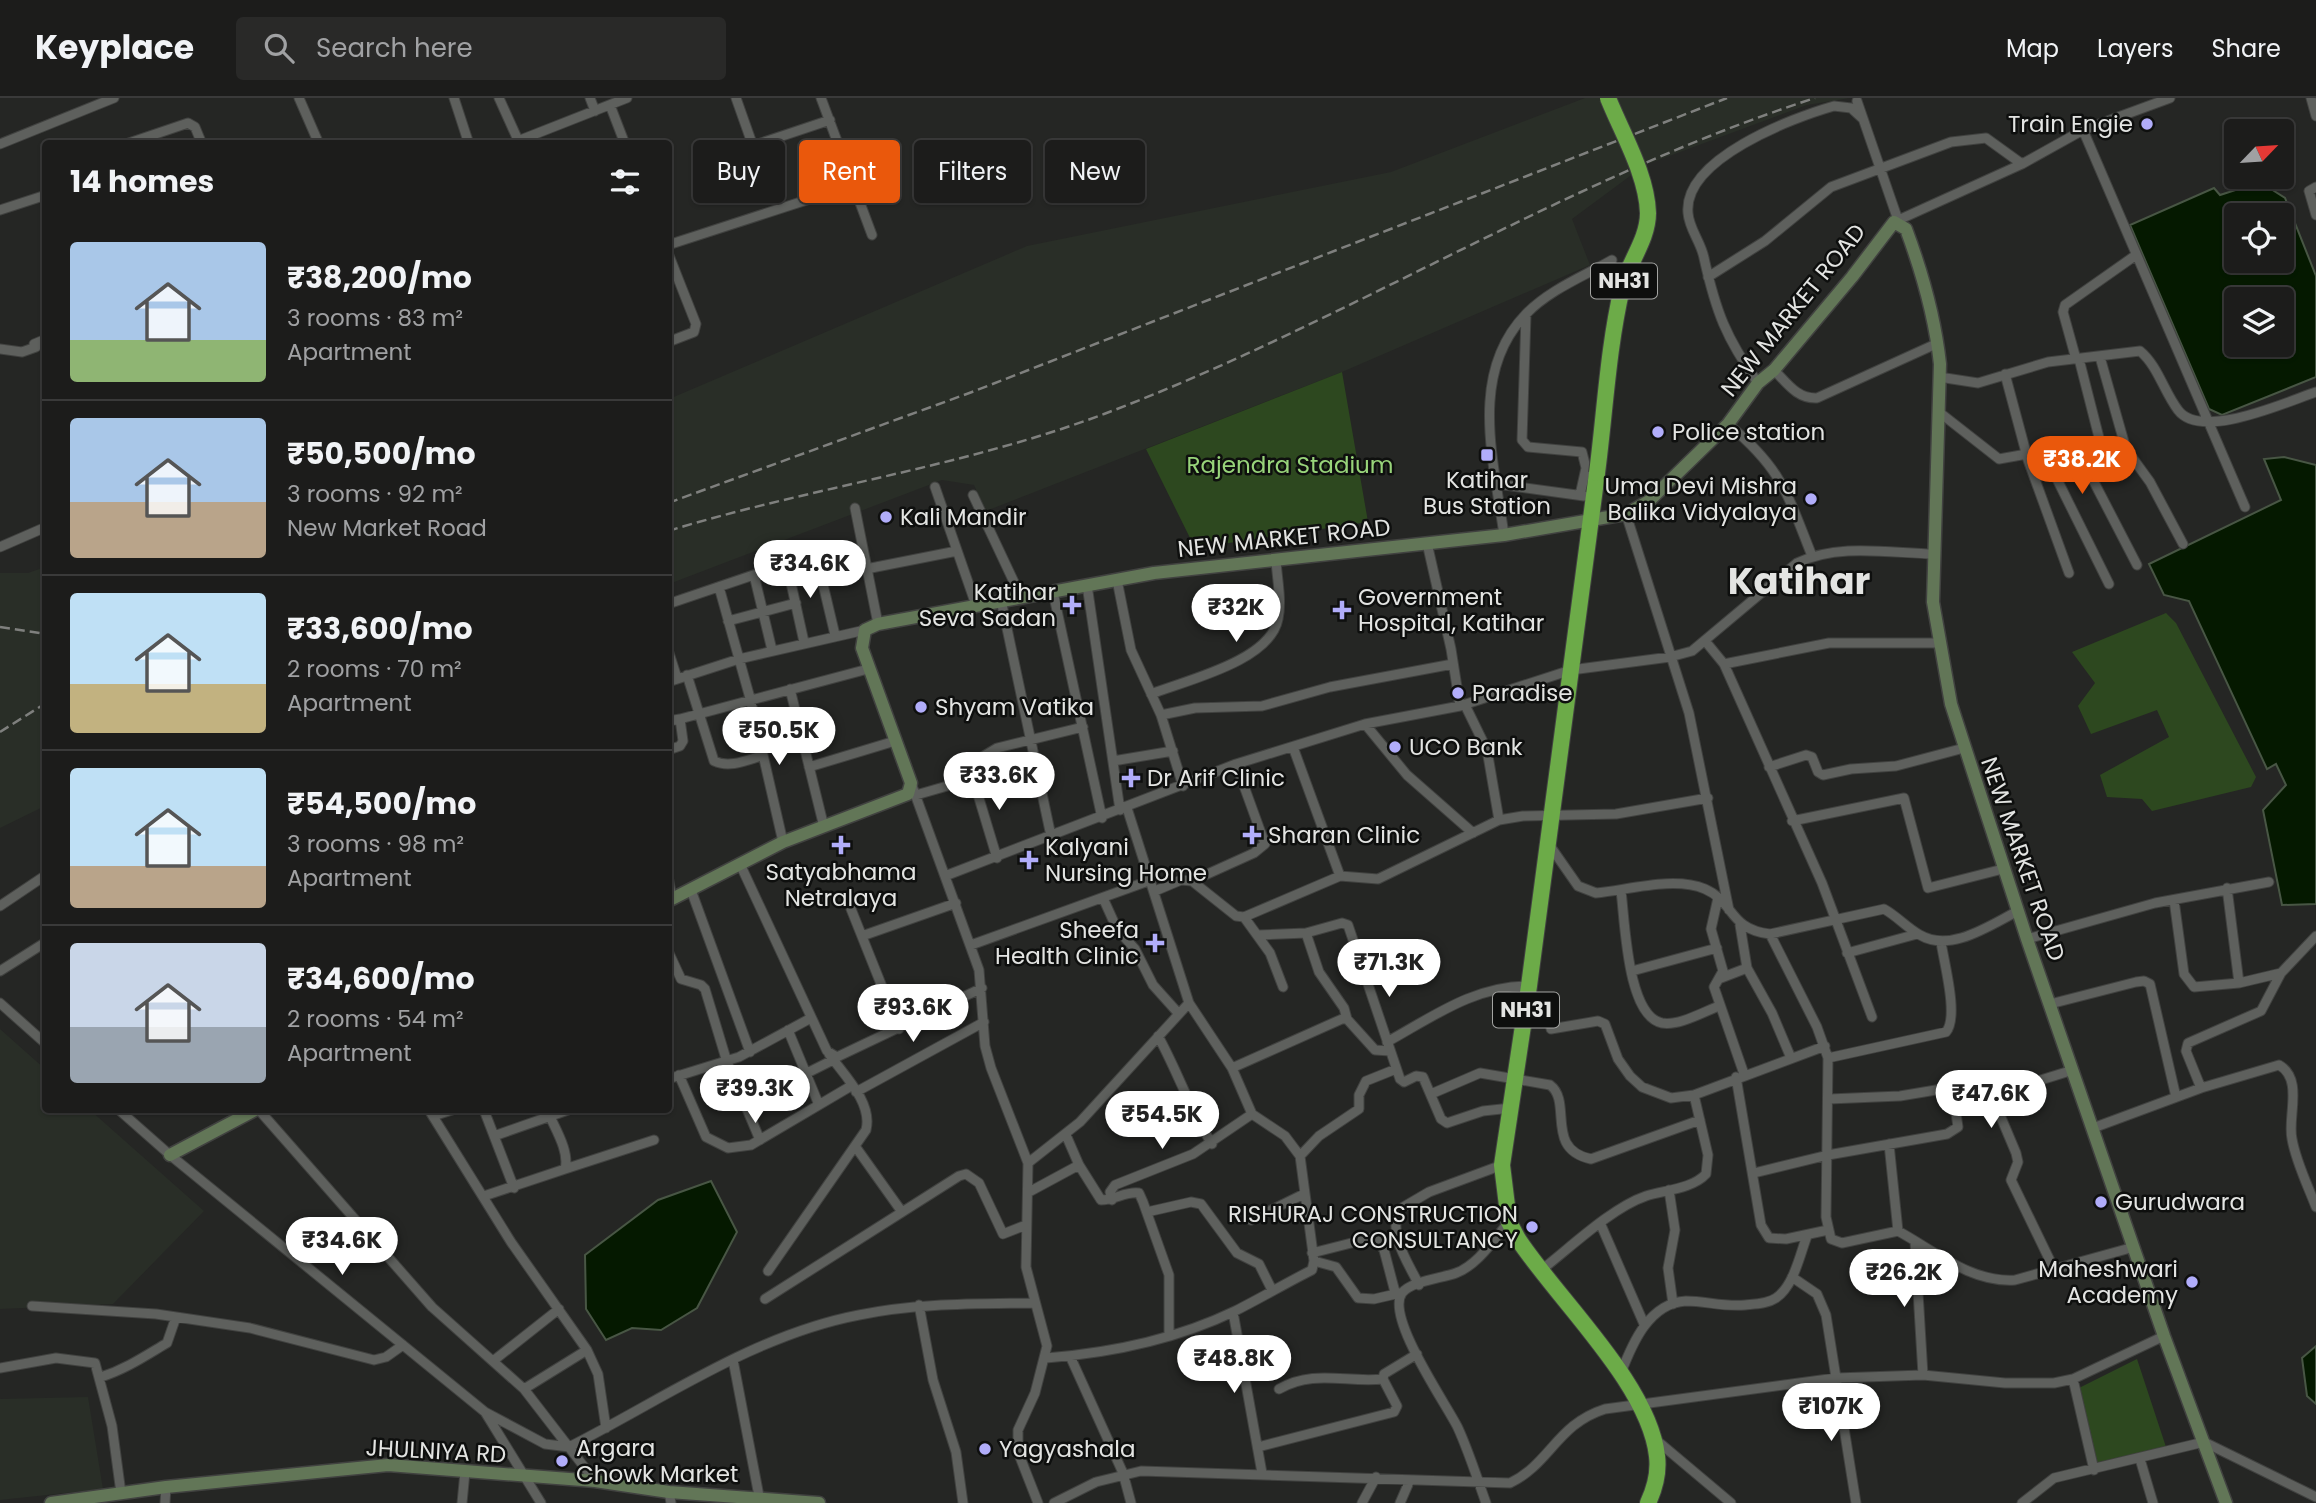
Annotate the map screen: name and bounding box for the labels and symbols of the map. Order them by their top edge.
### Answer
place label: Train Engie [2008,108,2133,140]
marker: Train Engie [2139,116,2155,132]
north arrow [2224,119,2294,189]
street label: NEW MARKET ROAD [1713,217,1873,403]
road number: NH31 [1591,264,1657,298]
place label: Police station [1672,416,1825,448]
marker: Police station [1650,424,1666,440]
pin: ₹38.2K [2025,436,2139,496]
marker: Katihar Bus Station [1479,447,1495,463]
park label: Rajendra Stadium [1186,449,1394,481]
place label: Katihar Bus Station [1423,464,1551,522]
place label: Uma Devi Mishra Balika Vidyalaya [1605,470,1797,528]
marker: Uma Devi Mishra Balika Vidyalaya [1803,491,1819,507]
place label: Kali Mandir [900,501,1027,533]
marker: Kali Mandir [878,509,894,525]
street label: NEW MARKET ROAD [1176,511,1392,565]
pin: ₹34.6K [753,540,867,600]
district label: Katihar [1728,555,1871,607]
place label: Katihar Seva Sadan [919,576,1056,634]
place label: Government Hospital, Katihar [1358,581,1544,639]
pin: ₹32K [1195,584,1277,644]
marker: Katihar Seva Sadan [1062,595,1082,615]
marker: Government Hospital, Katihar [1332,600,1352,620]
place label: Paradise [1472,677,1572,709]
marker: Paradise [1450,685,1466,701]
place label: Shyam Vatika [935,691,1094,723]
marker: Shyam Vatika [913,699,929,715]
pin: ₹50.5K [722,708,836,767]
place label: UCO Bank [1409,731,1523,763]
marker: UCO Bank [1387,739,1403,755]
pin: ₹33.6K [942,752,1056,812]
street label: NEW MARKET ROAD [1973,753,2073,965]
place label: Dr Arif Clinic [1147,762,1285,794]
marker: Dr Arif Clinic [1121,768,1141,788]
place label: Sharan Clinic [1268,819,1420,851]
marker: Sharan Clinic [1242,825,1262,845]
place label: Kalyani Nursing Home [1045,831,1207,889]
marker: Satyabhama Netralaya [831,835,851,855]
marker: Kalyani Nursing Home [1019,850,1039,870]
place label: Satyabhama Netralaya [766,856,916,914]
place label: Sheefa Health Clinic [995,914,1139,972]
marker: Sheefa Health Clinic [1145,933,1165,953]
pin: ₹71.3K [1332,940,1446,999]
pin: ₹93.6K [856,984,970,1044]
road number: NH31 [1493,992,1559,1028]
pin: ₹39.3K [698,1066,812,1125]
pin: ₹47.6K [1934,1070,2048,1130]
pin: ₹54.5K [1105,1091,1219,1151]
place label: Gurudwara [2115,1186,2245,1218]
marker: Gurudwara [2093,1194,2109,1210]
place label: RISHURAJ CONSTRUCTION CONSULTANCY [1228,1198,1518,1256]
pin: ₹34.6K [285,1218,399,1277]
marker: RISHURAJ CONSTRUCTION CONSULTANCY [1524,1219,1540,1235]
pin: ₹26.2K [1847,1250,1961,1309]
place label: Maheshwari Academy [2038,1253,2178,1311]
marker: Maheshwari Academy [2184,1274,2200,1290]
pin: ₹48.8K [1177,1336,1291,1395]
pin: ₹107K [1782,1384,1880,1443]
street label: JHULNIYA RD [365,1431,507,1471]
place label: Argara Chowk Market [576,1432,738,1490]
place label: Yagyashala [999,1433,1136,1465]
marker: Yagyashala [977,1441,993,1457]
marker: Argara Chowk Market [554,1453,570,1469]

